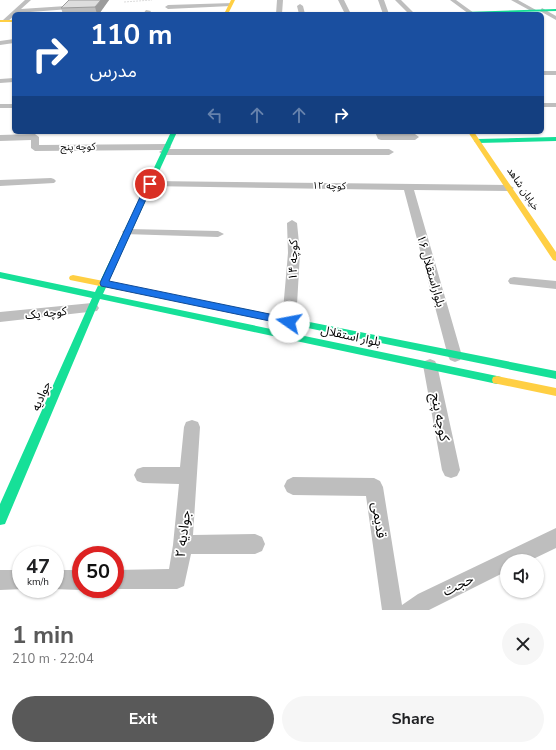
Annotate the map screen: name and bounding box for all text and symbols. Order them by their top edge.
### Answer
text: 110 m [90,16,173,54]
icon: right [24,28,76,80]
text: مدرس [90,59,137,83]
icon: left [204,104,226,126]
icon: ahead [246,104,268,126]
icon: ahead [288,104,310,126]
icon: right [330,104,352,126]
street label: کوچه پنج [60,140,97,154]
street label: خیابان شاهد [503,165,543,213]
pin [133,167,167,201]
icon: arrive [139,173,161,195]
street label: کوچه ۱۲ [312,179,347,193]
street label: بلواراستقلال ۱۶ [413,233,449,309]
street label: کوچه ۱۴ [285,239,301,280]
position arrow [268,301,310,343]
street label: کوچه یک [24,303,69,323]
street label: بلوار استقلال [319,322,383,350]
street label: جوادیه [27,379,55,413]
street label: کوچه پنج [425,391,454,443]
street label: قدیمی [367,501,391,539]
street label: جوادیه ۲ [171,509,195,559]
speed limit sign: 50 [72,546,124,598]
text: 47 [26,553,50,580]
map controls [500,554,544,598]
button: sound [500,554,544,598]
street label: حجت [439,569,477,601]
text: km/h [27,575,49,589]
text: 1 min [12,619,74,651]
button: close [502,623,544,665]
text: 210 m · 22:04 [12,650,94,668]
button: Exit [12,696,274,742]
button: Share [282,696,544,742]

